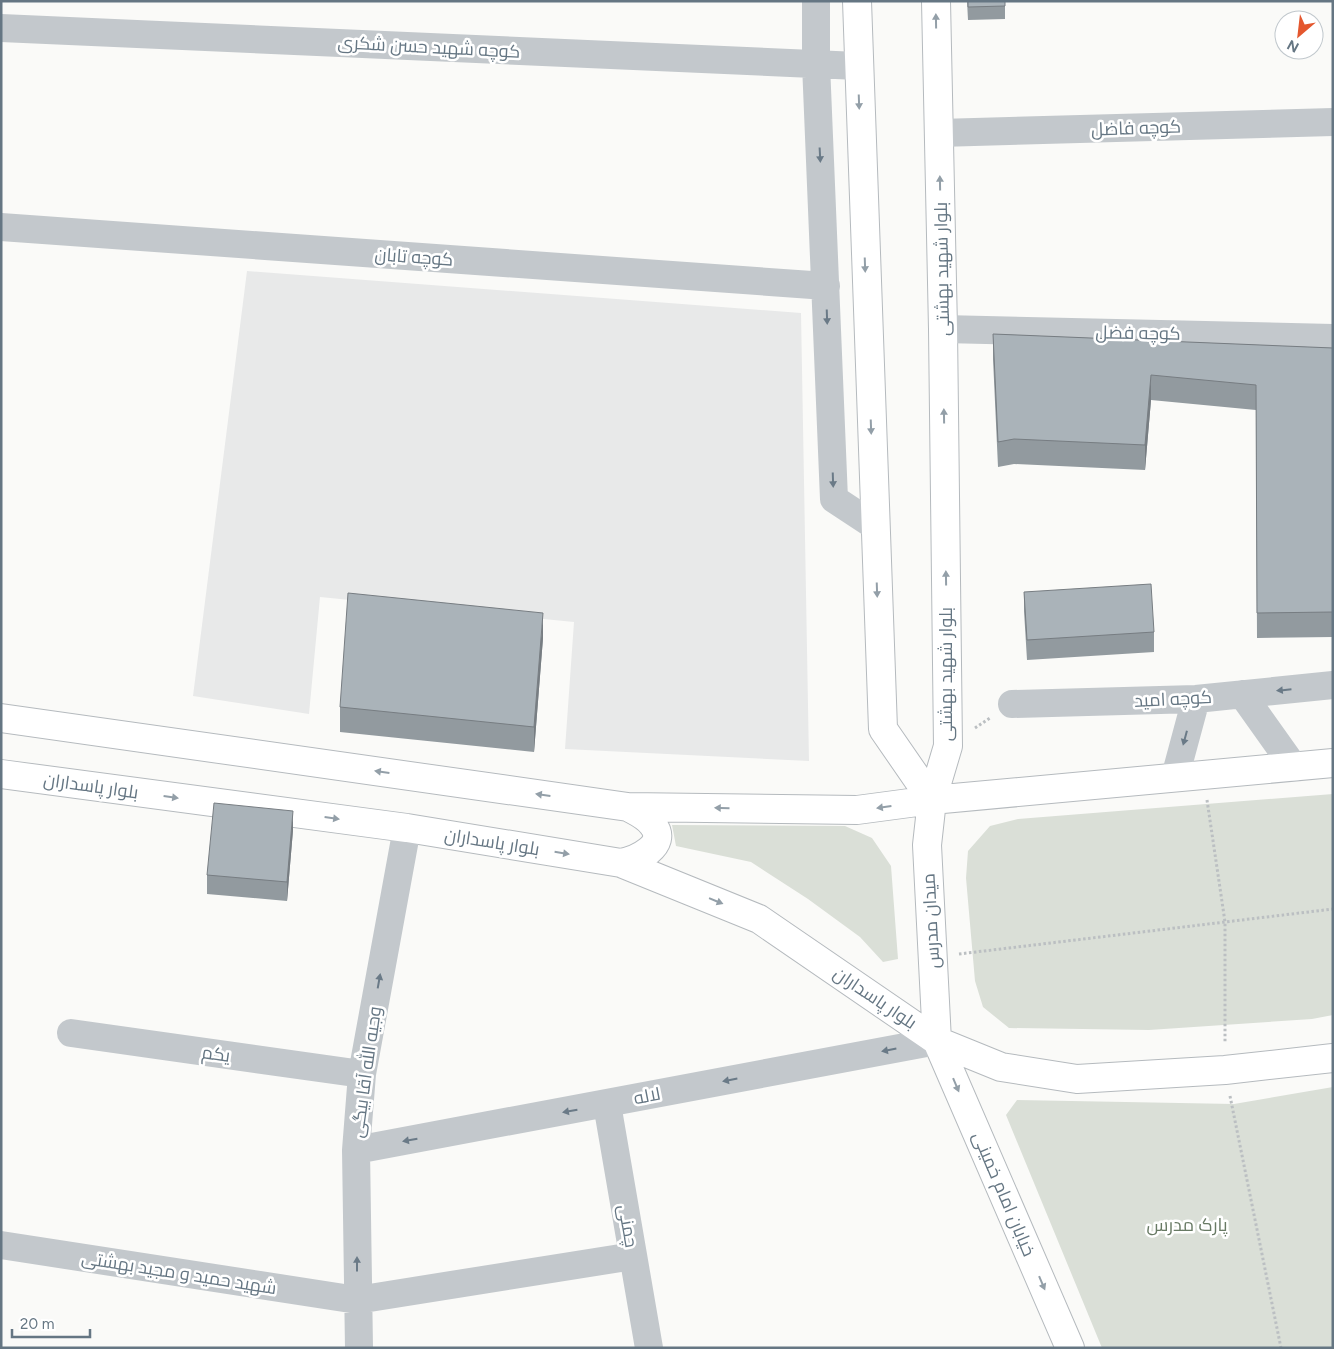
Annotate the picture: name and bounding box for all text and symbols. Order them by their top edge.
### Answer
north arrow [1274,10,1324,60]
one-way arrow [932,13,940,29]
street label: کوچه شهید حسن شکری [337,31,521,64]
text: N [1284,36,1302,56]
one-way arrow [855,95,863,111]
street label: کوچه فاضل [1091,115,1181,142]
one-way arrow [816,147,824,163]
one-way arrow [935,175,943,191]
street label: بلوار شهید بهشتی [930,202,954,336]
street label: کوچه تابان [374,243,454,272]
one-way arrow [861,257,869,273]
one-way arrow [824,309,832,325]
street label: کوچه فضل [1095,321,1181,346]
one-way arrow [940,408,948,424]
one-way arrow [868,419,876,435]
one-way arrow [829,472,837,488]
one-way arrow [942,570,950,586]
one-way arrow [874,582,882,598]
street label: بلوار شهید بهشتی [935,607,957,741]
street label: کوچه امید [1134,686,1212,713]
one-way arrow [1276,686,1292,694]
one-way arrow [1181,731,1189,746]
street label: بلوار پاسداران [42,768,140,805]
one-way arrow [374,768,390,776]
one-way arrow [534,790,550,798]
one-way arrow [163,793,179,801]
one-way arrow [876,803,892,811]
one-way arrow [714,804,730,812]
one-way arrow [324,814,340,822]
street label: بلوار پاسداران [443,824,541,861]
one-way arrow [554,850,570,858]
street label: میدان مدرس [918,873,944,969]
one-way arrow [709,898,723,906]
street label: بلوار پاسداران [829,962,921,1035]
one-way arrow [376,972,384,988]
street label: وجیه الله آقا بیگی [345,1005,386,1139]
street label: یکم [200,1041,232,1068]
one-way arrow [881,1046,897,1054]
one-way arrow [721,1077,737,1085]
one-way arrow [953,1078,961,1092]
street label: لاله [632,1083,662,1109]
one-way arrow [562,1107,578,1115]
street label: خیابان امام خمینی [967,1128,1040,1260]
one-way arrow [402,1136,418,1144]
street label: چمنی [612,1203,643,1249]
park label: پارک مدرس [1146,1214,1228,1237]
street label: شهید حمید و مجید بهشتی [80,1247,278,1299]
one-way arrow [353,1256,361,1272]
one-way arrow [1038,1276,1046,1290]
scale bar [12,1306,90,1338]
text: 20 m [20,1315,54,1333]

